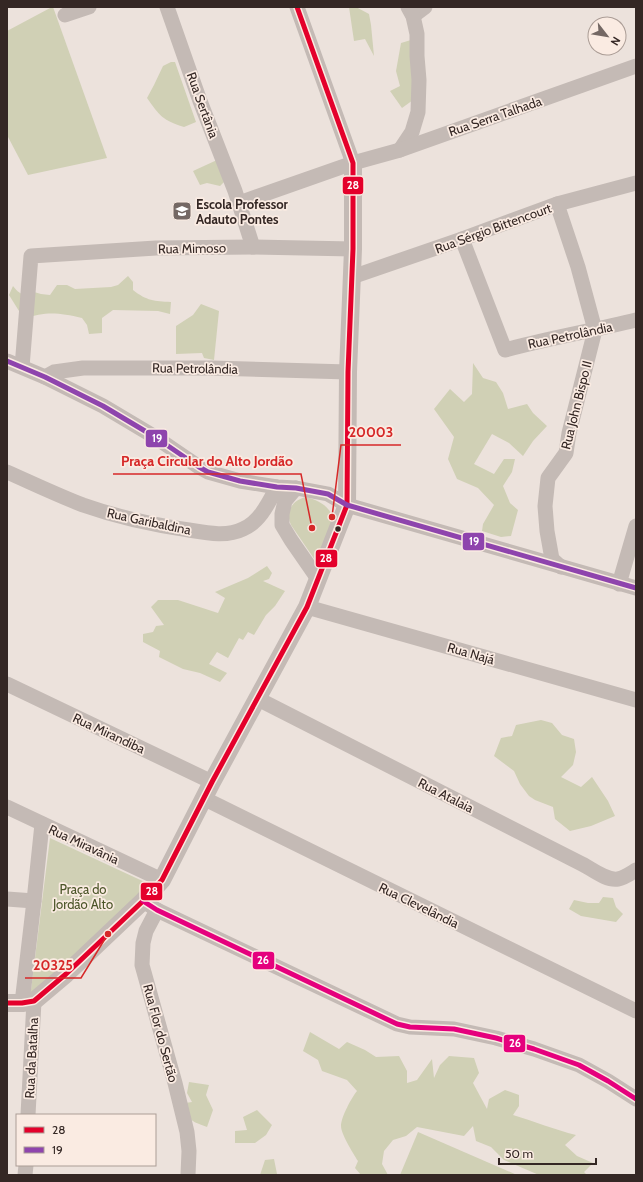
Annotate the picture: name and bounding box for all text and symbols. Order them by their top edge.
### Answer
north arrow [587,16,627,56]
text: N [608,34,624,48]
street label: Rua Sertânia [184,70,223,141]
street label: Rua Serra Talhada [446,92,544,139]
line badge: 28 [342,176,364,195]
text: 28 [347,178,360,192]
place label: Escola Professor Adauto Pontes [196,196,289,227]
street label: Rua Sérgio Bittencourt [433,199,554,257]
school or university icon: Escola Professor Adauto Pontes [171,200,193,222]
street label: Rua Mimoso [158,239,226,257]
street label: Rua Petrolândia [526,318,614,352]
street label: Rua Petrolândia [152,359,239,377]
street label: Rua John Bispo II [557,359,595,451]
callout: 20003 [341,419,401,445]
text: 20003 [349,423,393,441]
line badge: 19 [145,429,168,448]
text: 19 [152,431,162,445]
callout: Praça Circular do Alto Jordão [113,448,301,474]
text: Praça Circular do Alto Jordão [121,452,293,470]
street label: Rua Garibaldina [106,504,193,538]
unlabelled marker [333,524,343,534]
line badge: 19 [462,532,485,551]
text: 19 [469,534,479,548]
line badge: 28 [315,549,338,568]
text: 28 [320,551,333,565]
street label: Rua Najá [445,639,497,668]
street label: Rua Mirandiba [70,709,148,757]
street label: Rua Atalaia [416,774,477,816]
street label: Rua Miravânia [46,821,122,868]
street label: Rua Clevelândia [376,879,462,932]
park label: Praça do Jordão Alto [52,881,113,912]
line badge: 28 [140,882,163,901]
text: 28 [146,884,159,898]
line badge: 26 [252,951,275,970]
callout: 20325 [25,952,81,978]
text: 26 [257,953,269,967]
text: 20325 [33,956,73,974]
street label: Rua Flor do Sertão [140,982,182,1084]
street label: Rua da Batalha [21,1016,41,1099]
line badge: 26 [503,1034,526,1053]
text: 26 [509,1036,521,1050]
legend [16,1114,156,1166]
text: 28 [52,1122,66,1137]
scale bar [499,1140,596,1166]
text: 19 [52,1142,63,1157]
text: 50 m [505,1146,533,1161]

